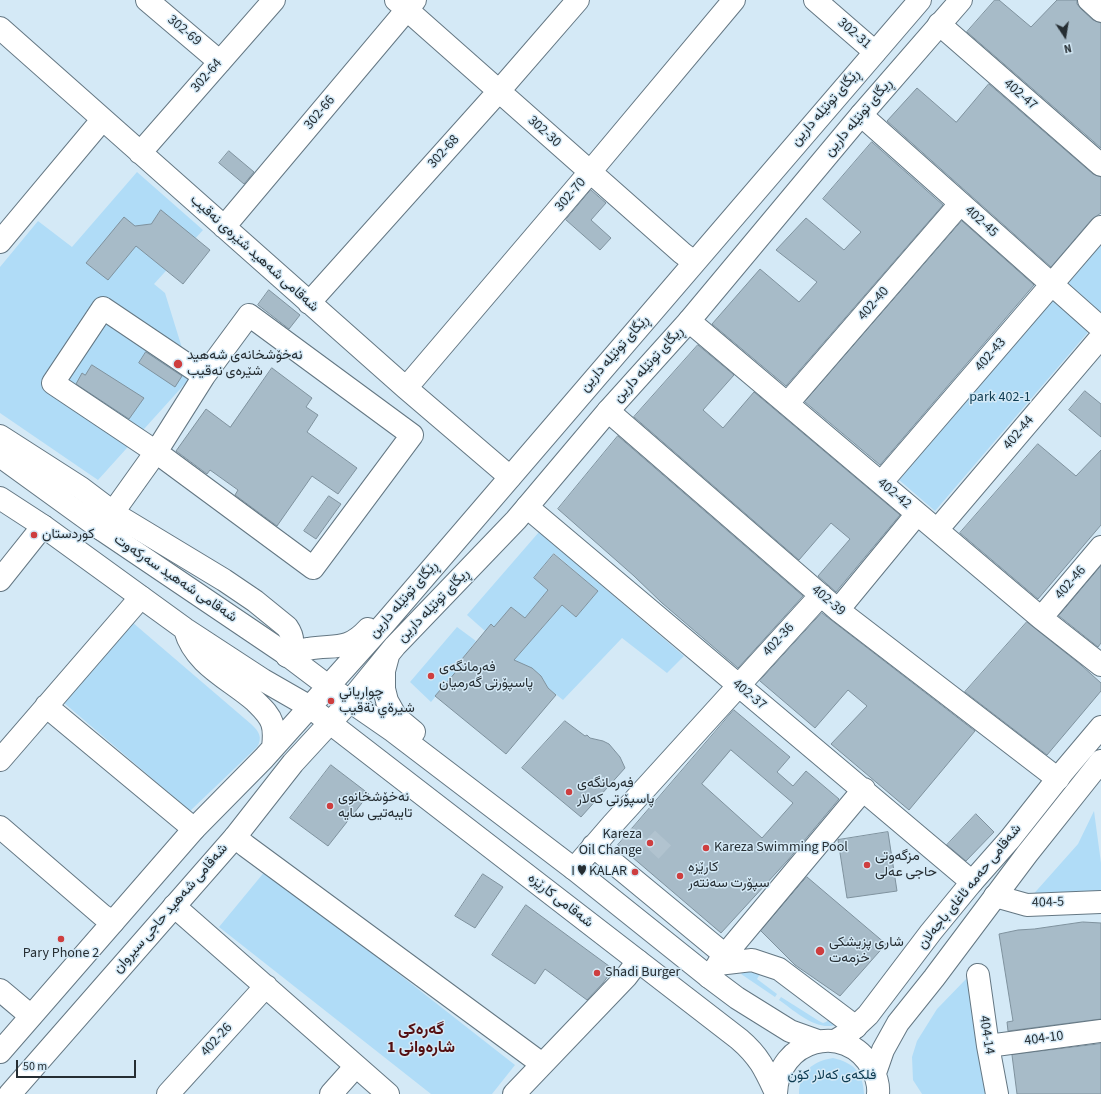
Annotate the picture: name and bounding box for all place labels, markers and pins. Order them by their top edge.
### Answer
place label: نەخۆشخانەی شەهید شێرەی نەقیب [187,348,303,380]
marker: نەخۆشخانەی شەهید شێرەی نەقیب [172,358,184,370]
place label: كوردستان [42,527,94,543]
marker: كوردستان [29,530,39,540]
place label: فەرمانگەی پاسپۆرتی گەرمیان [439,660,533,692]
marker: فەرمانگەی پاسپۆرتی گەرمیان [426,671,436,681]
place label: چوارياني شيرةي نةقيب [339,685,415,718]
marker: چوارياني شيرةي نةقيب [326,696,336,706]
place label: فەرمانگەی پاسپۆرتی کەلار [577,776,654,808]
marker: فەرمانگەی پاسپۆرتی کەلار [564,787,574,797]
place label: نەخۆشخانوی تایبەتیی سایە [338,790,412,822]
marker: نەخۆشخانوی تایبەتیی سایە [325,801,335,811]
place label: Kareza Oil Change [579,827,642,860]
marker: Kareza Oil Change [645,838,655,848]
place label: Kareza Swimming Pool [714,840,848,856]
marker: Kareza Swimming Pool [701,843,711,853]
place label: مزگەوتی حاجی عەلی [875,849,937,882]
place label: کارێزە سپۆرت سەنتەر [688,860,770,892]
marker: مزگەوتی حاجی عەلی [862,860,872,870]
place label: I ♥ KALAR [571,864,627,880]
marker: I ♥ KALAR [630,867,640,877]
marker: کارێزە سپۆرت سەنتەر [675,871,685,881]
marker: Pary Phone 2 [56,934,66,944]
place label: شاری پزیشکی خزمەت [829,935,904,968]
marker: شاری پزیشکی خزمەت [814,945,826,957]
place label: Pary Phone 2 [23,946,99,962]
place label: Shadi Burger [605,965,680,981]
marker: Shadi Burger [592,968,602,978]

